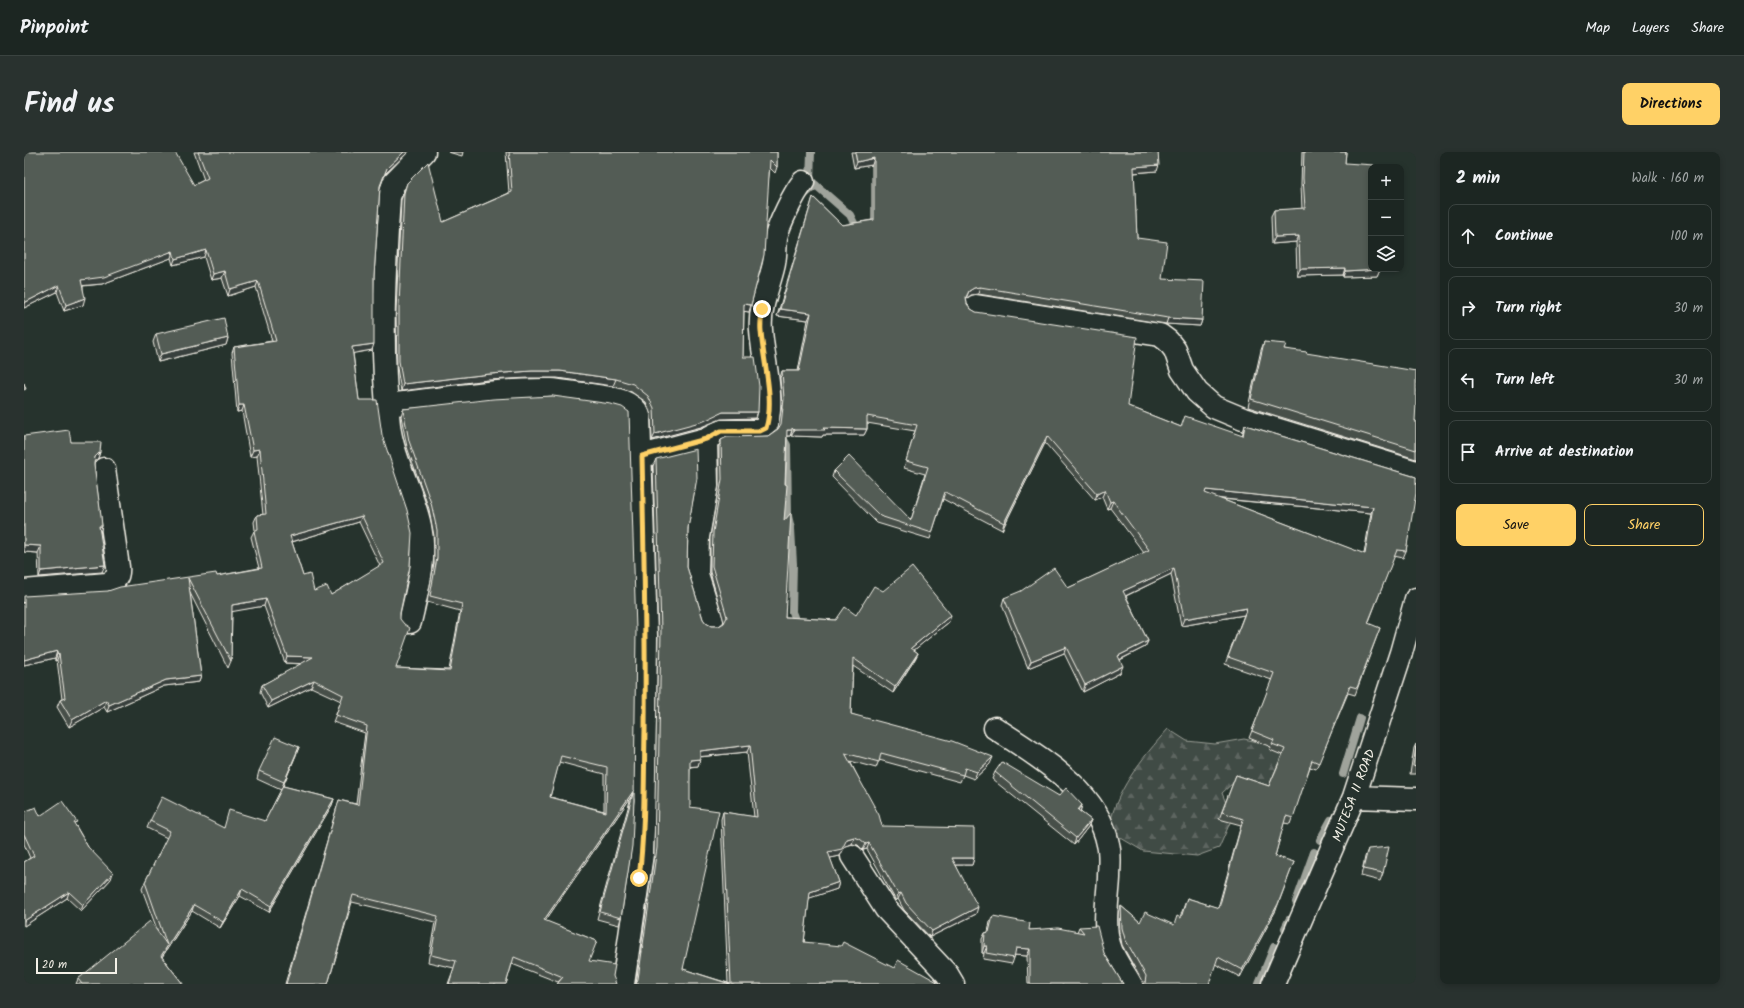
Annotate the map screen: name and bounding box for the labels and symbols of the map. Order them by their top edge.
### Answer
route end [753,300,771,318]
street label: MUTESA II ROAD [1327,746,1382,845]
route start [630,869,648,887]
scale bar [36,956,117,975]

